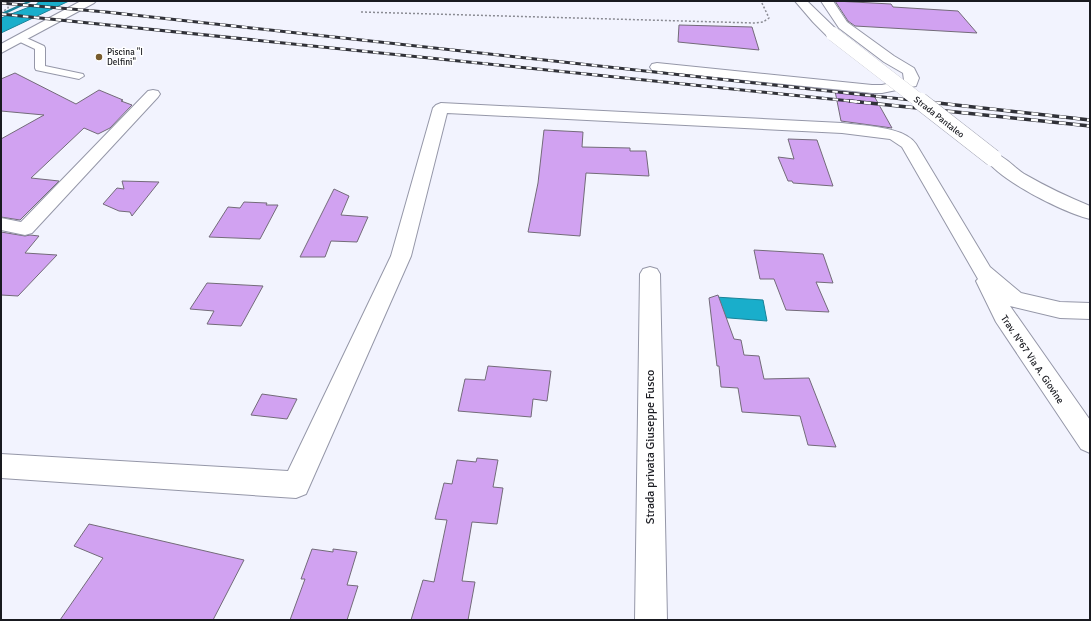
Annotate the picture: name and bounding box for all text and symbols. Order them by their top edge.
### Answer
place label: Piscina "I Delfini" [107,47,143,68]
marker: Piscina "I Delfini" [94,52,104,62]
street label: Strada Pantaleo [911,94,966,141]
street label: Trav. N°67 Via A. Giovine [998,313,1066,406]
street label: Strada privata Giuseppe Fusco [643,370,658,524]

